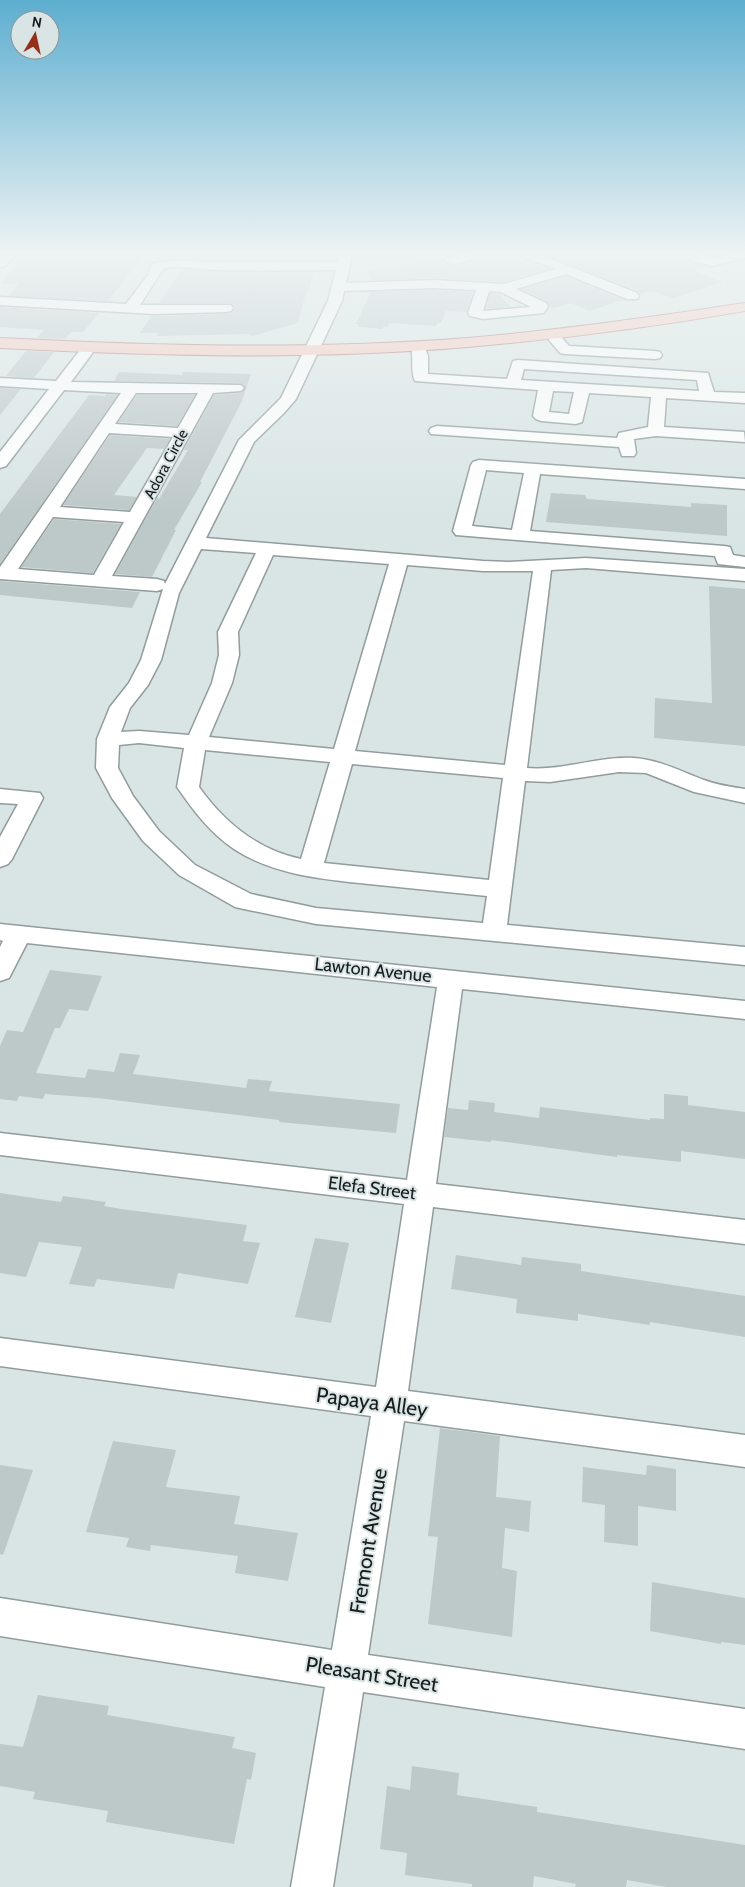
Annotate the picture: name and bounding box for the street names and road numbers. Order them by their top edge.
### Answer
street label: Adora Circle [140,426,192,502]
street label: Lawton Avenue [313,953,433,987]
street label: Elefa Street [327,1172,417,1204]
street label: Papaya Alley [315,1382,430,1422]
street label: Fremont Avenue [344,1466,392,1616]
street label: Pleasant Street [304,1651,440,1697]

